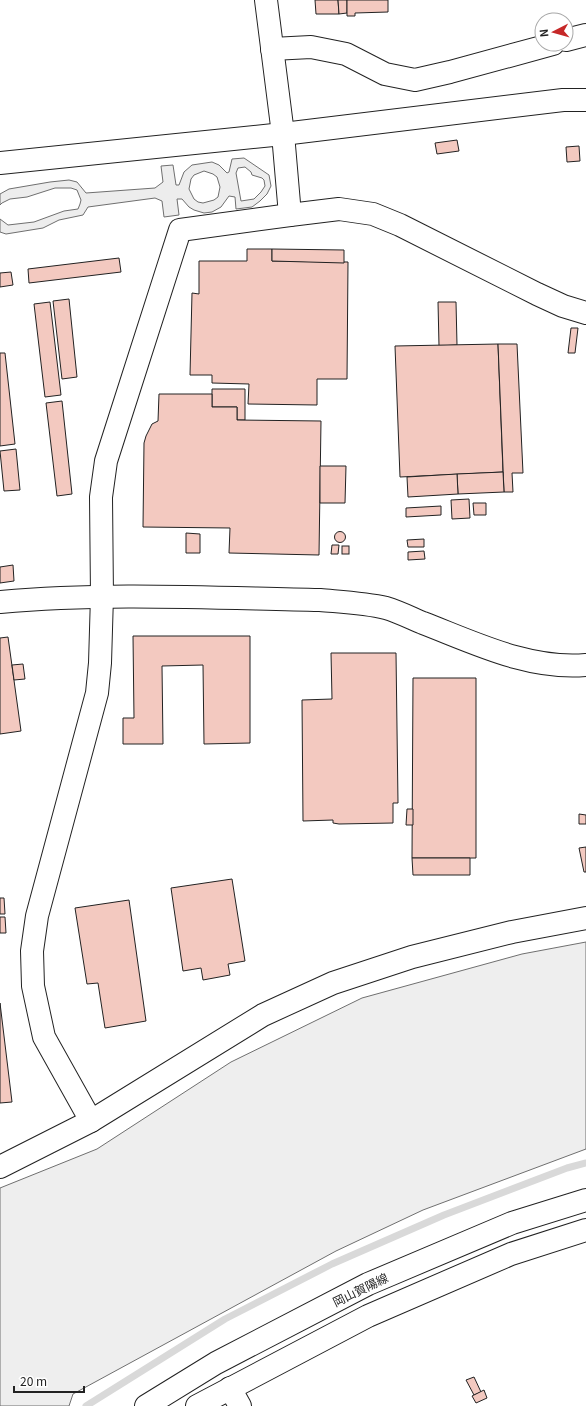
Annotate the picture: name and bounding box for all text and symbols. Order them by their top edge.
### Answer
north arrow [534,12,574,52]
text: N [535,28,551,38]
street label: 岡山賀陽線 [329,1268,391,1310]
scale bar [14,1368,84,1394]
text: 20 m [20,1372,47,1389]

